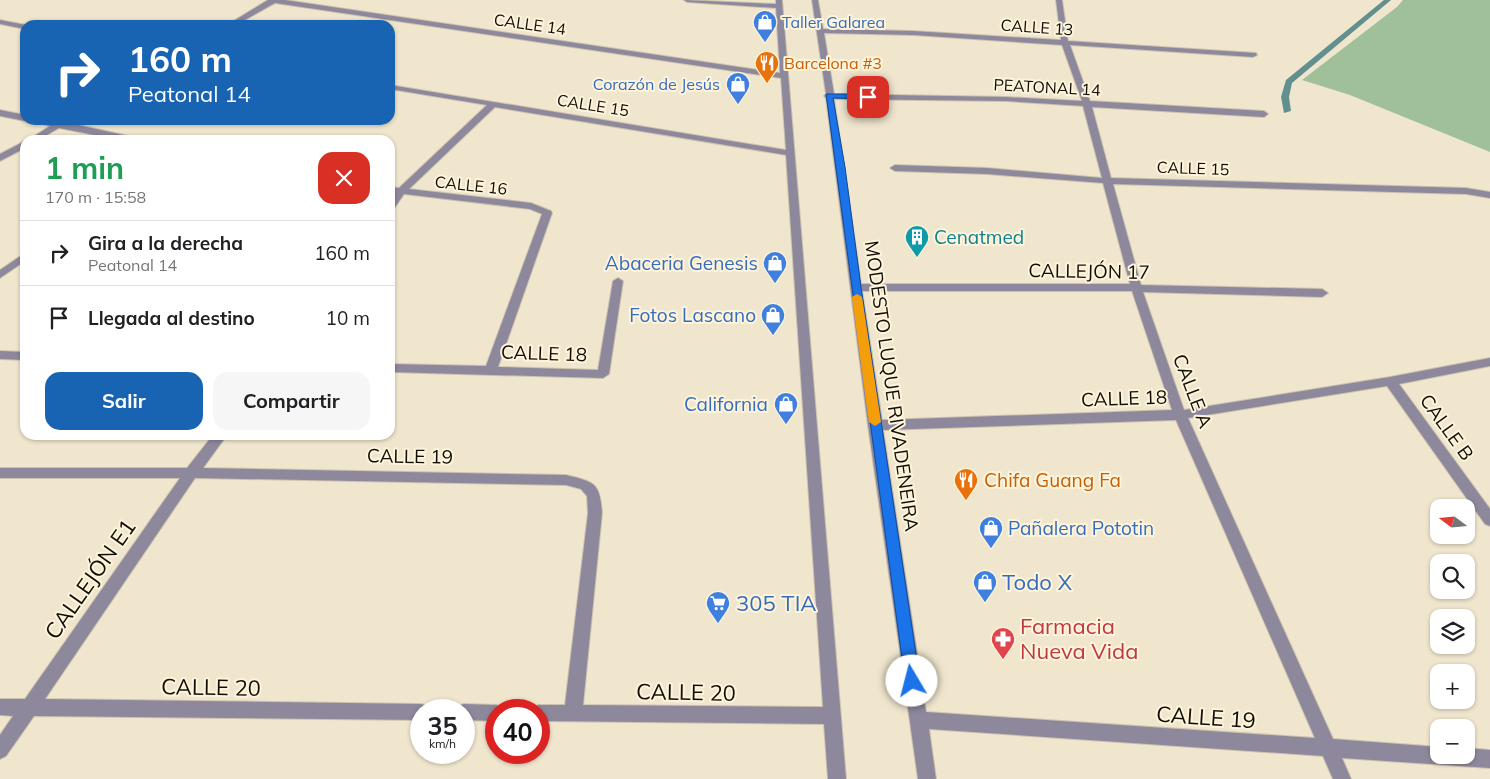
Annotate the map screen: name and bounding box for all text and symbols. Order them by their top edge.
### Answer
street label: CALLE 14 [493,9,568,39]
shop icon: Taller Galarea [752,9,778,43]
place label: Taller Galarea [782,12,885,32]
street label: CALLE 13 [1000,14,1074,40]
text: 160 m [128,37,232,81]
icon: right [45,40,110,105]
restaurant icon: Barcelona #3 [754,50,780,84]
place label: Barcelona #3 [784,53,882,73]
shop icon: Corazón de Jesús [725,71,751,105]
place label: Corazón de Jesús [593,74,720,94]
street label: PEATONAL 14 [993,74,1101,100]
pin [847,76,889,118]
text: Peatonal 14 [128,80,251,108]
icon: arrive [854,83,882,111]
street label: CALLE 15 [556,89,630,121]
text: 1 min [45,149,124,187]
button: close [318,152,370,204]
street label: CALLE 15 [1156,157,1230,179]
street label: CALLE 16 [434,171,508,199]
text: 170 m · 15:58 [45,187,146,207]
building icon: Cenatmed [904,224,930,258]
place label: Cenatmed [934,225,1024,249]
text: Gira a la derecha [88,231,243,255]
icon: right [45,239,73,267]
street label: MODESTO LUQUE RIVADENEIRA [860,239,924,533]
text: 160 m [314,241,370,265]
shop icon: Abaceria Genesis [762,250,788,284]
place label: Abaceria Genesis [605,251,758,275]
text: Peatonal 14 [88,255,177,275]
street label: CALLEJÓN 17 [1028,258,1150,284]
shop icon: Fotos Lascano [760,302,786,336]
place label: Fotos Lascano [629,303,756,327]
icon: arrive [45,304,73,332]
text: Llegada al destino [88,306,255,330]
text: 10 m [326,306,370,330]
street label: CALLE 18 [500,340,588,366]
street label: CALLE A [1168,351,1218,431]
button: Salir [45,372,203,430]
button: Compartir [213,372,370,430]
street label: CALLE 18 [1080,385,1168,411]
street label: CALLE B [1415,389,1479,465]
shop icon: California [773,391,799,425]
place label: California [684,392,768,416]
street label: CALLE 19 [367,443,453,469]
restaurant icon: Chifa Guang Fa [953,467,979,501]
place label: Chifa Guang Fa [984,468,1121,492]
north arrow [1430,499,1475,544]
map controls [1430,499,1475,764]
street label: CALLEJÓN E1 [38,513,142,645]
shop icon: Pañalera Pototin [978,515,1004,549]
place label: Pañalera Pototin [1008,516,1154,540]
button: search [1430,554,1475,599]
place label: Todo X [1002,568,1073,596]
shop icon: Todo X [972,569,998,603]
place label: 305 TIA [736,589,817,617]
supermarket icon: 305 TIA [705,590,731,624]
button: layers [1430,609,1475,654]
place label: Farmacia Nueva Vida [1020,612,1138,665]
pharmacy icon: Farmacia Nueva Vida [990,626,1016,660]
position arrow [885,654,937,706]
button: + [1430,664,1475,709]
street label: CALLE 20 [161,672,261,702]
street label: CALLE 20 [636,677,736,707]
speed limit sign: 40 [485,699,550,764]
street label: CALLE 19 [1155,700,1257,734]
text: 35 [427,710,458,741]
button: − [1430,719,1475,764]
text: km/h [429,736,456,751]

